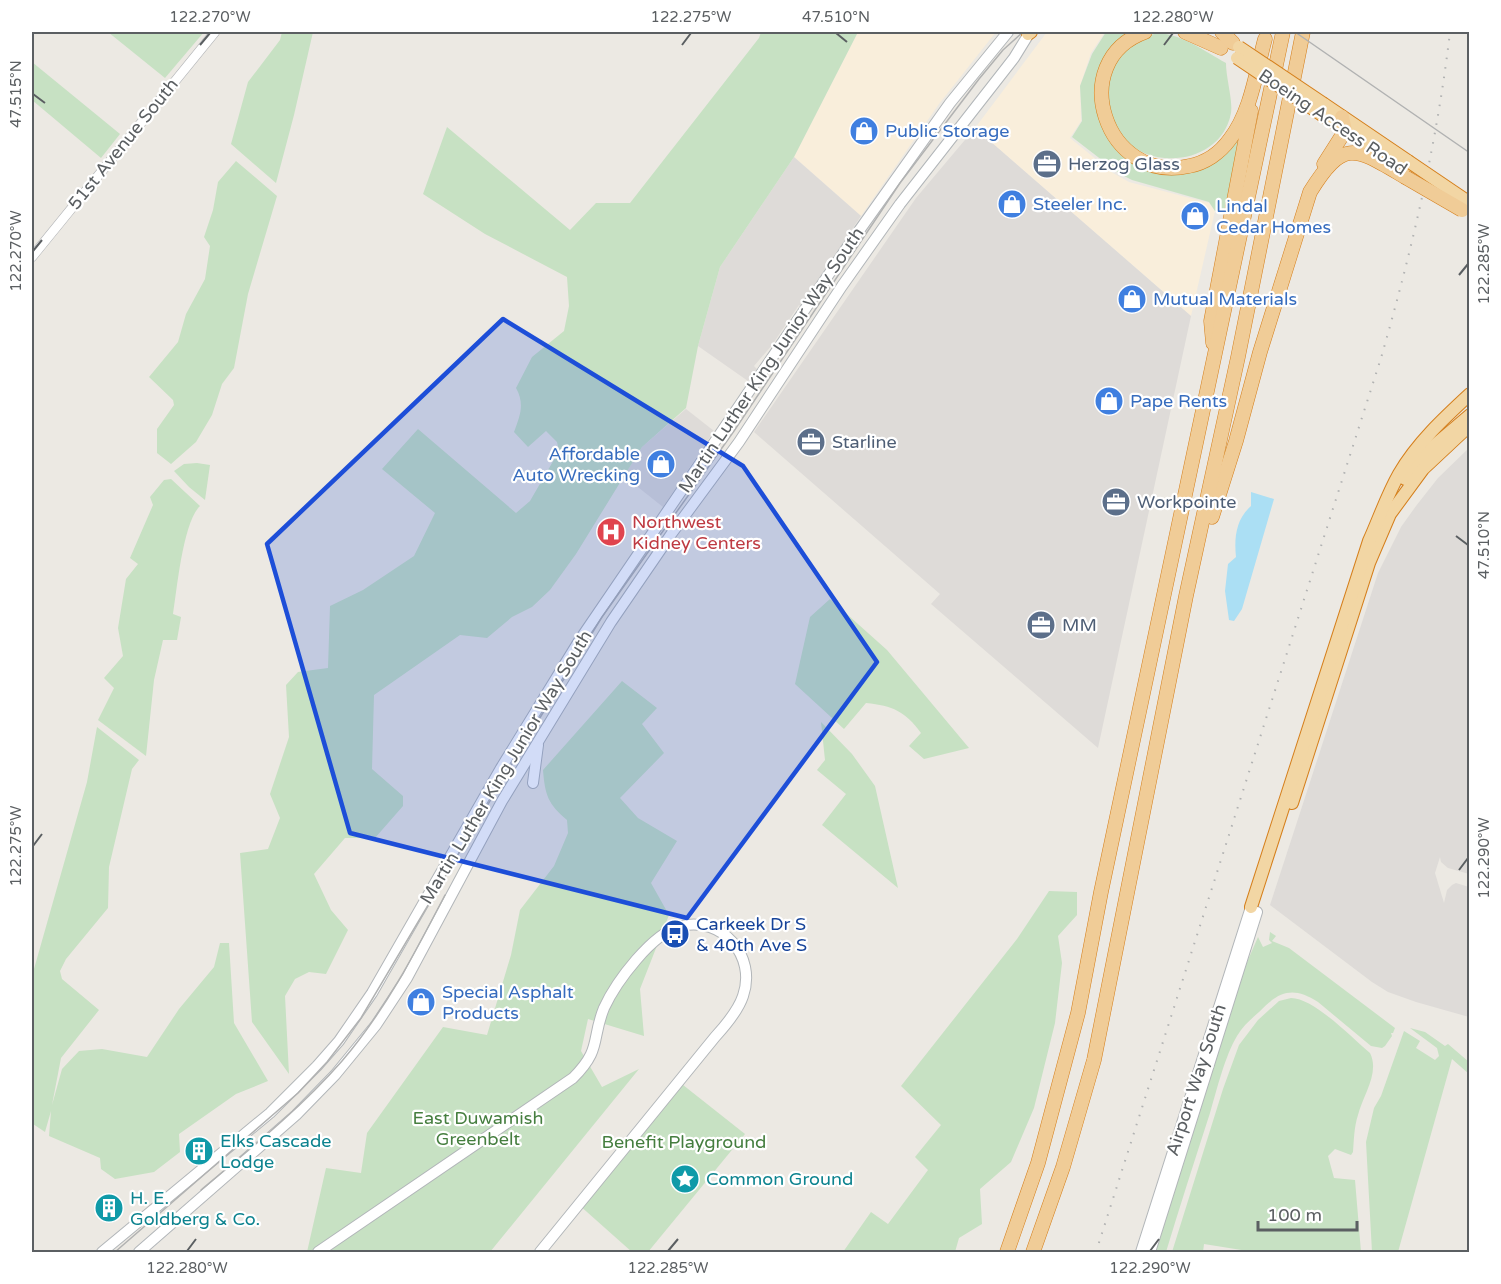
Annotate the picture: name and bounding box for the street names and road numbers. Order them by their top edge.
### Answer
street label: Boeing Access Road [1254,64,1412,180]
street label: 51st Avenue South [63,74,183,214]
street label: Martin Luther King Junior Way South [674,223,868,497]
street label: Martin Luther King Junior Way South [415,626,597,908]
street label: Airport Way South [1161,1001,1231,1159]

